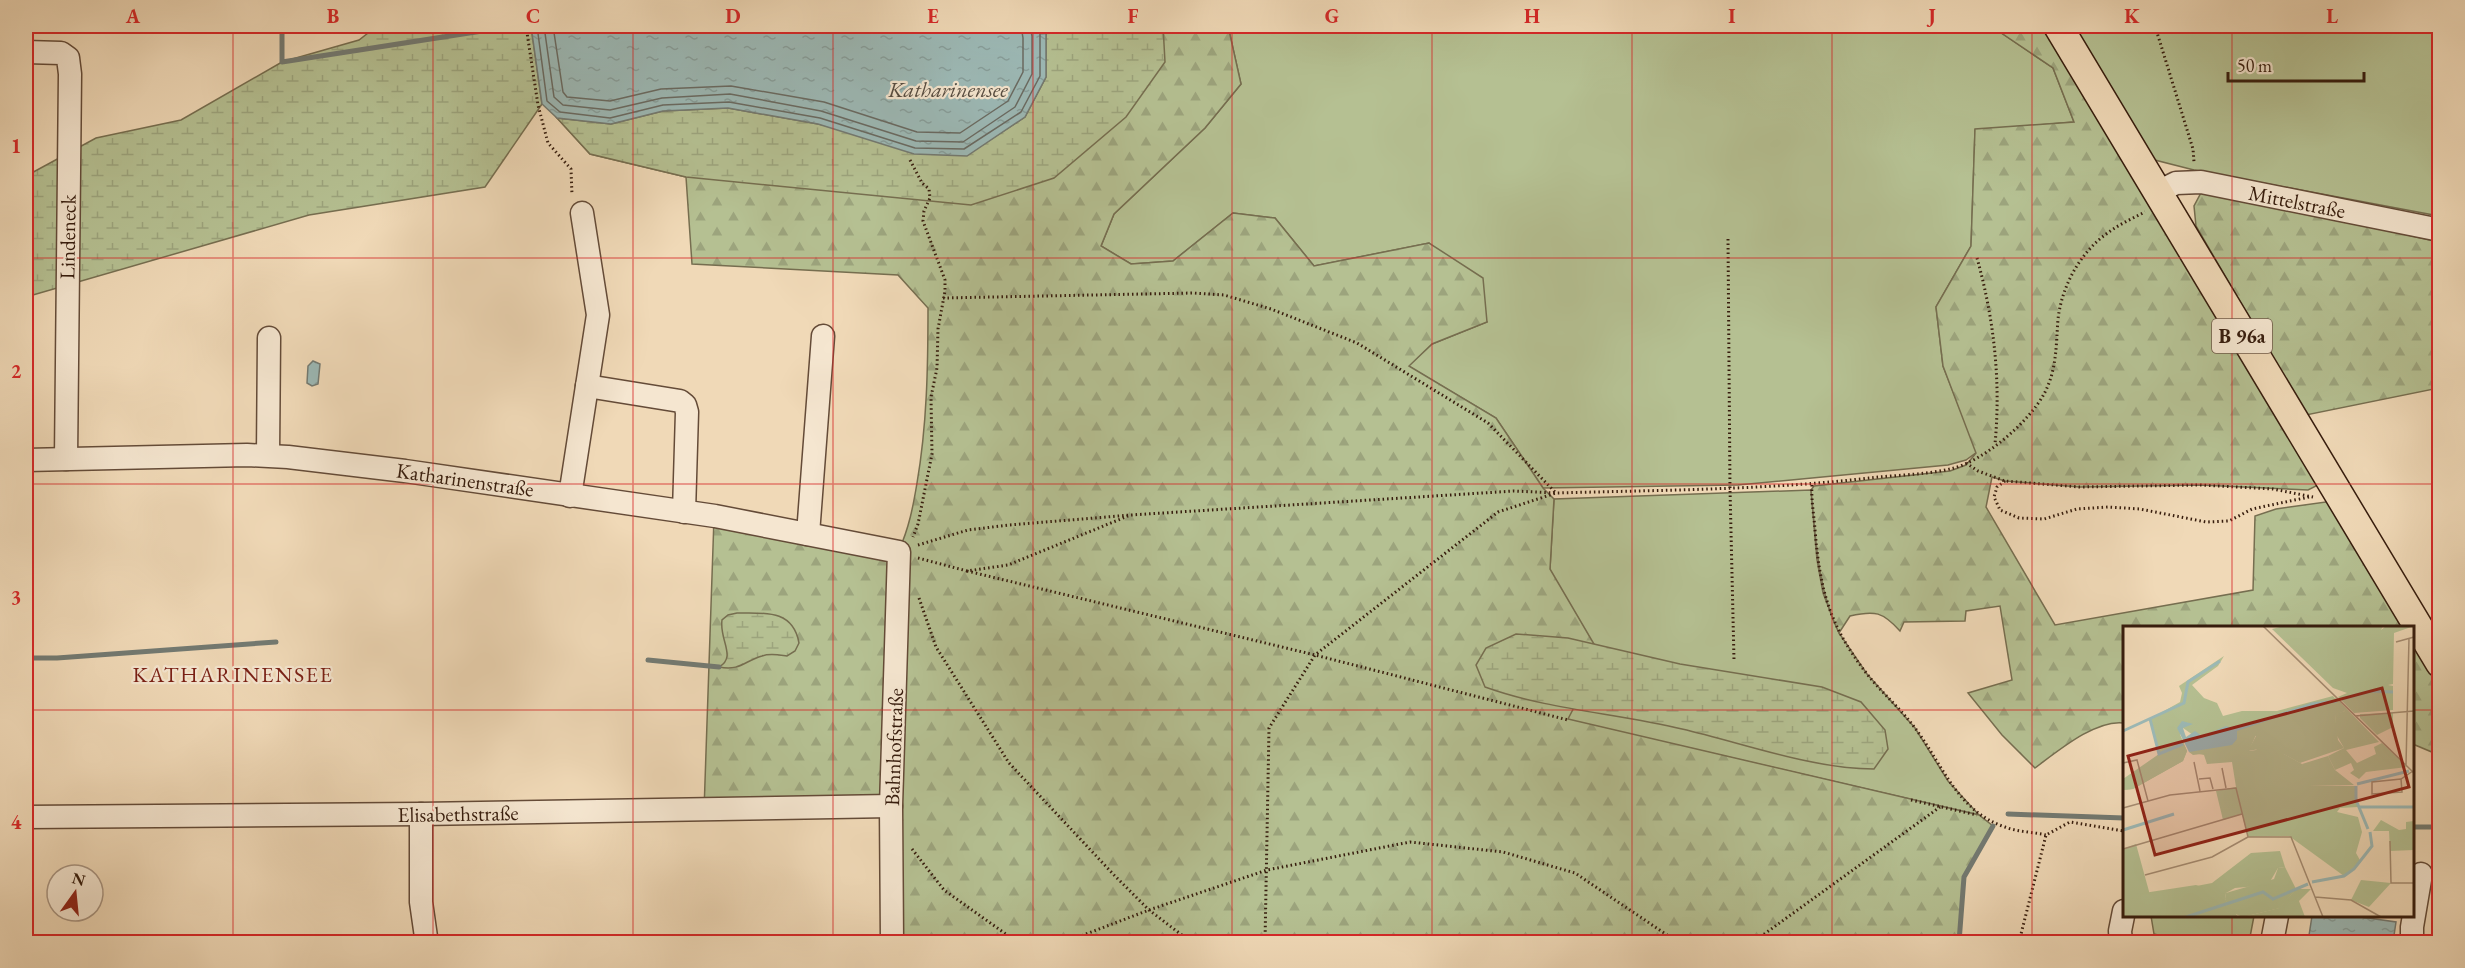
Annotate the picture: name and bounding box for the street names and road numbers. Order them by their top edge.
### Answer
street label: Mittelstraße [2246,179,2348,224]
street label: Lindeneck [53,193,82,280]
road number: B 96a [2212,319,2272,353]
street label: Katharinenstraße [395,456,536,503]
street label: Bahnhofstraße [878,688,909,806]
street label: Elisabethstraße [397,799,519,828]

